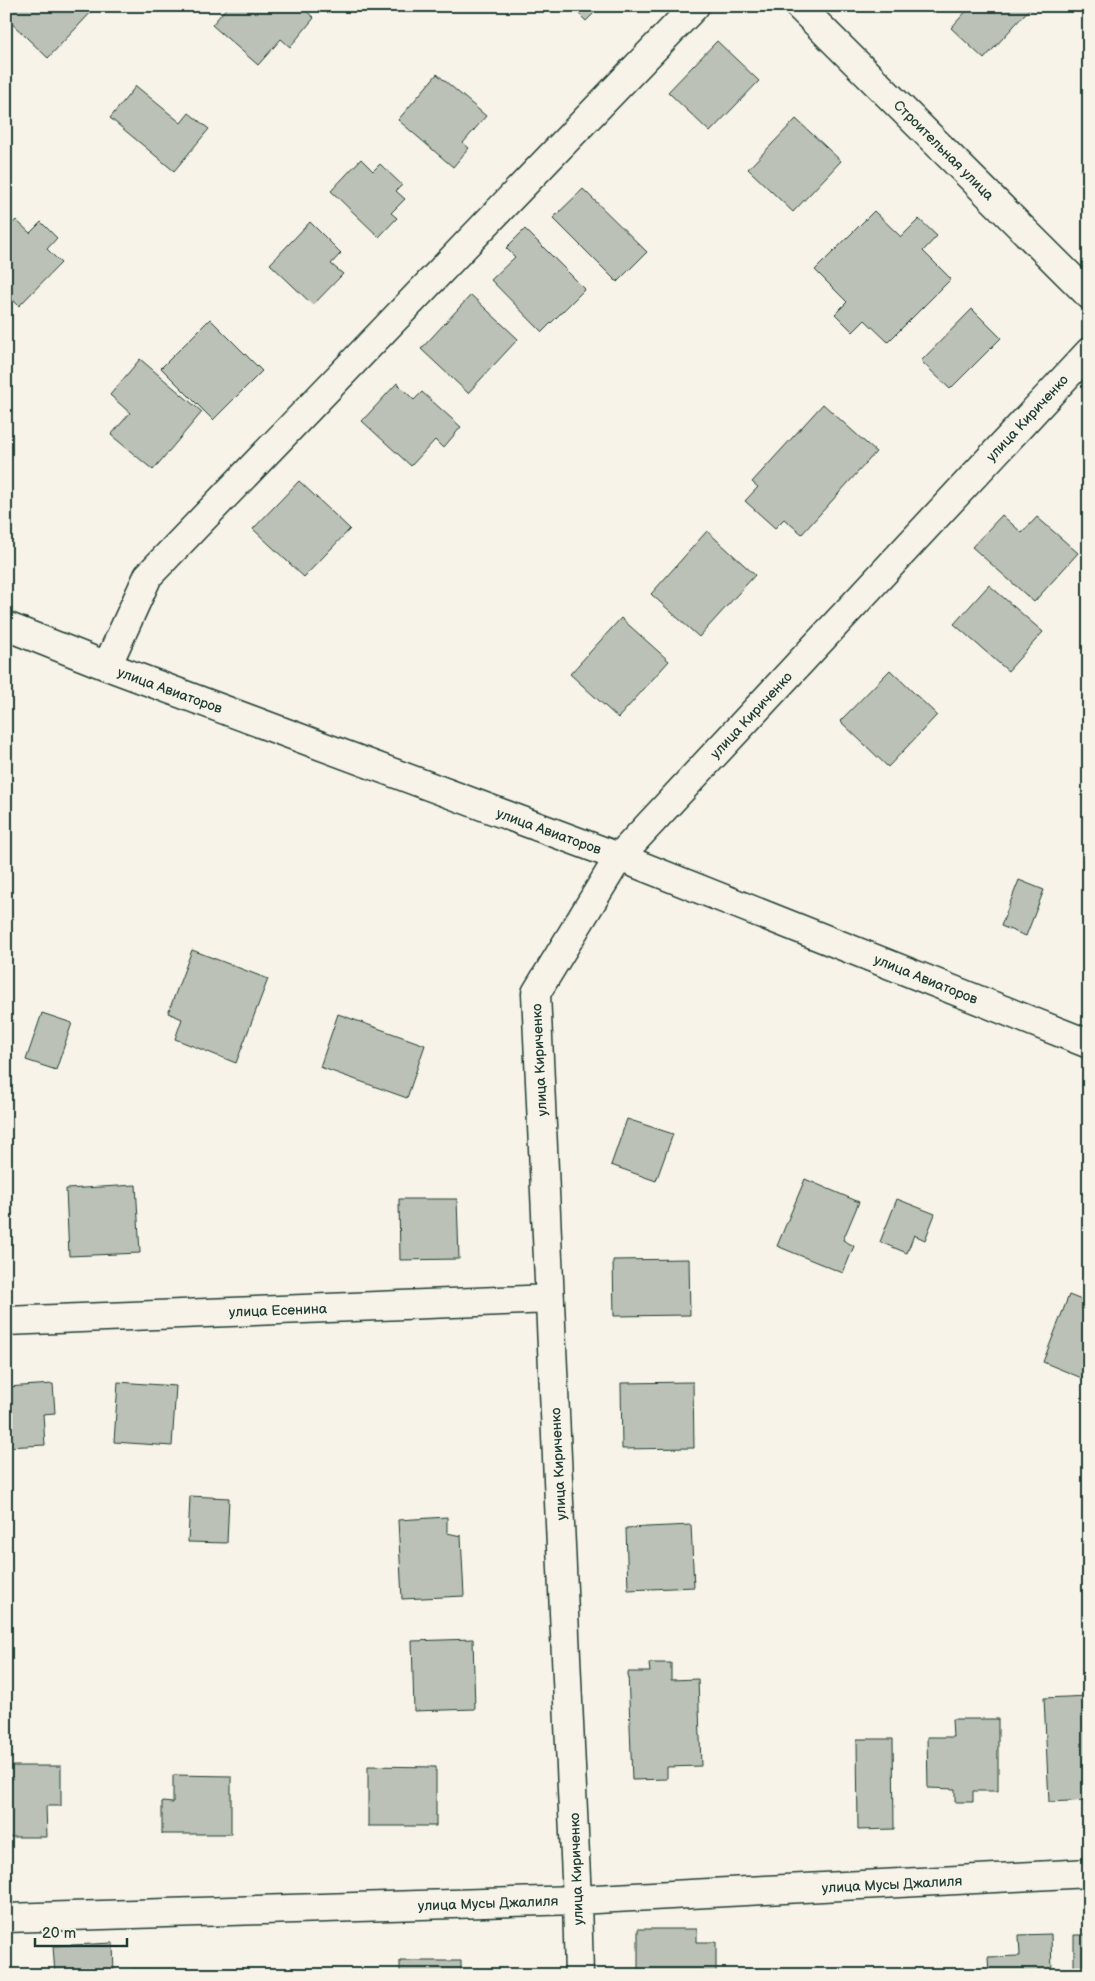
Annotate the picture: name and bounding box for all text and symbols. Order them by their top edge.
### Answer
street label: Строительная улица [890,97,998,204]
street label: улица Кириченко [983,371,1072,465]
street label: улица Авиаторов [115,664,225,718]
street label: улица Кириченко [707,668,796,762]
street label: улица Авиаторов [494,805,604,859]
street label: улица Авиаторов [871,951,981,1008]
street label: улица Кириченко [528,1003,551,1117]
street label: улица Есенина [229,1300,328,1321]
street label: улица Кириченко [547,1407,570,1521]
street label: улица Кириченко [566,1812,587,1926]
street label: улица Мусы Джалиля [821,1872,963,1897]
street label: улица Мусы Джалиля [417,1893,559,1914]
scale bar [35,1916,128,1948]
text: 20 m [42,1924,76,1943]

